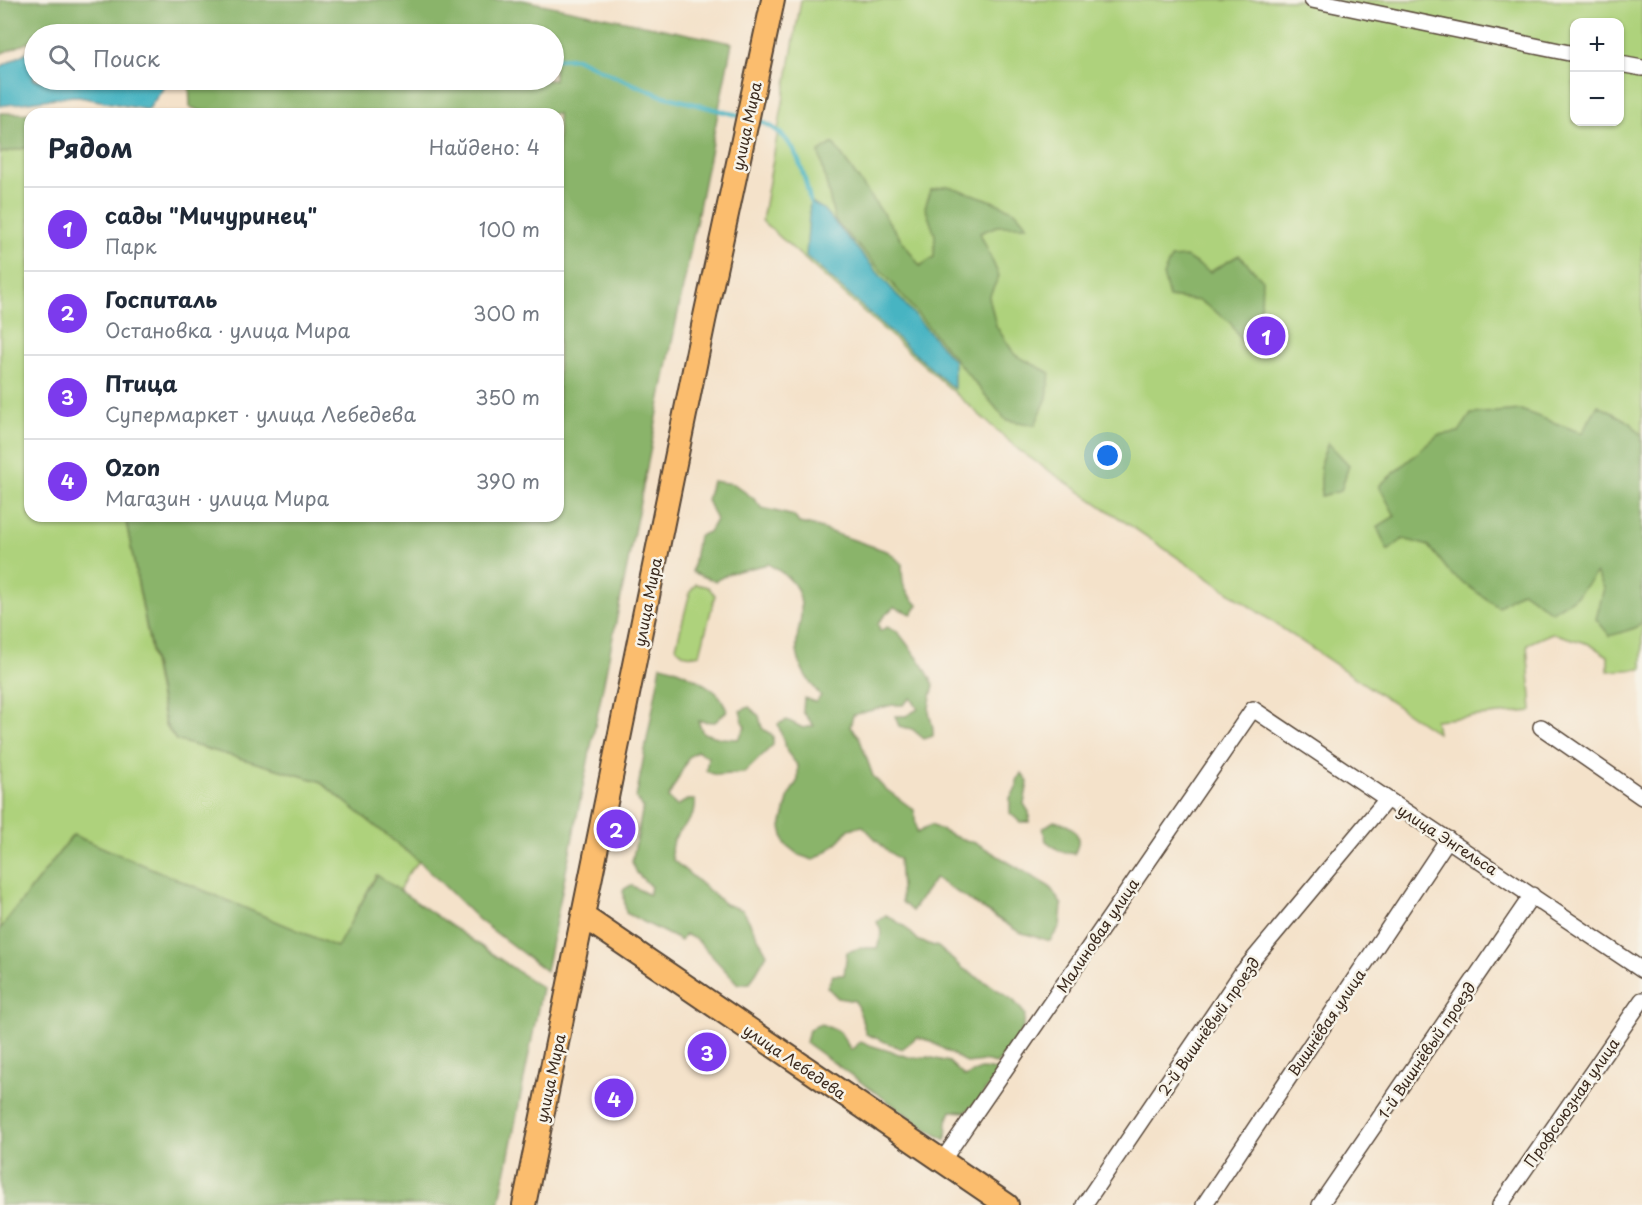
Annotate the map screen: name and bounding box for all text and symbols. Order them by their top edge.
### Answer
map controls [1570,18,1624,126]
button: + [1570,18,1624,72]
search box [24,24,564,90]
icon: search [45,41,78,74]
text: Поиск [93,41,160,74]
button: − [1570,72,1624,126]
street label: улица Мира [725,79,767,173]
text: Рядом [48,128,133,167]
text: Найдено: 4 [429,132,540,162]
text: сады "Мичуринец" [105,198,317,231]
text: 1 [63,214,72,244]
text: 100 m [479,214,540,244]
text: Парк [105,231,157,261]
text: Госпиталь [105,282,217,315]
text: 2 [60,298,75,328]
text: 300 m [473,298,540,328]
pin: 1 [1246,314,1286,358]
text: Остановка · улица Мира [105,315,350,345]
text: Птица [105,366,177,399]
text: 3 [61,382,74,412]
text: 350 m [475,382,540,412]
text: Супермаркет · улица Лебедева [105,399,416,429]
your location [1093,441,1122,470]
text: Ozon [105,450,160,483]
text: 4 [61,466,74,496]
text: 390 m [476,466,540,496]
text: Магазин · улица Мира [105,483,329,513]
street label: улица Мира [627,555,667,649]
street label: улица Энгельса [1393,798,1503,880]
pin: 2 [596,806,636,852]
street label: Малиновая улица [1050,873,1144,997]
street label: 2-й Вишнёвый проезд [1151,952,1265,1100]
street label: Вишнёвая улица [1282,963,1371,1080]
street label: 1-й Вишнёвый проезд [1371,977,1481,1123]
street label: улица Лебедева [739,1018,852,1104]
pin: 3 [688,1030,726,1074]
street label: улица Мира [529,1031,571,1125]
street label: Профсоюзная улица [1518,1032,1625,1171]
pin: 4 [594,1076,634,1120]

